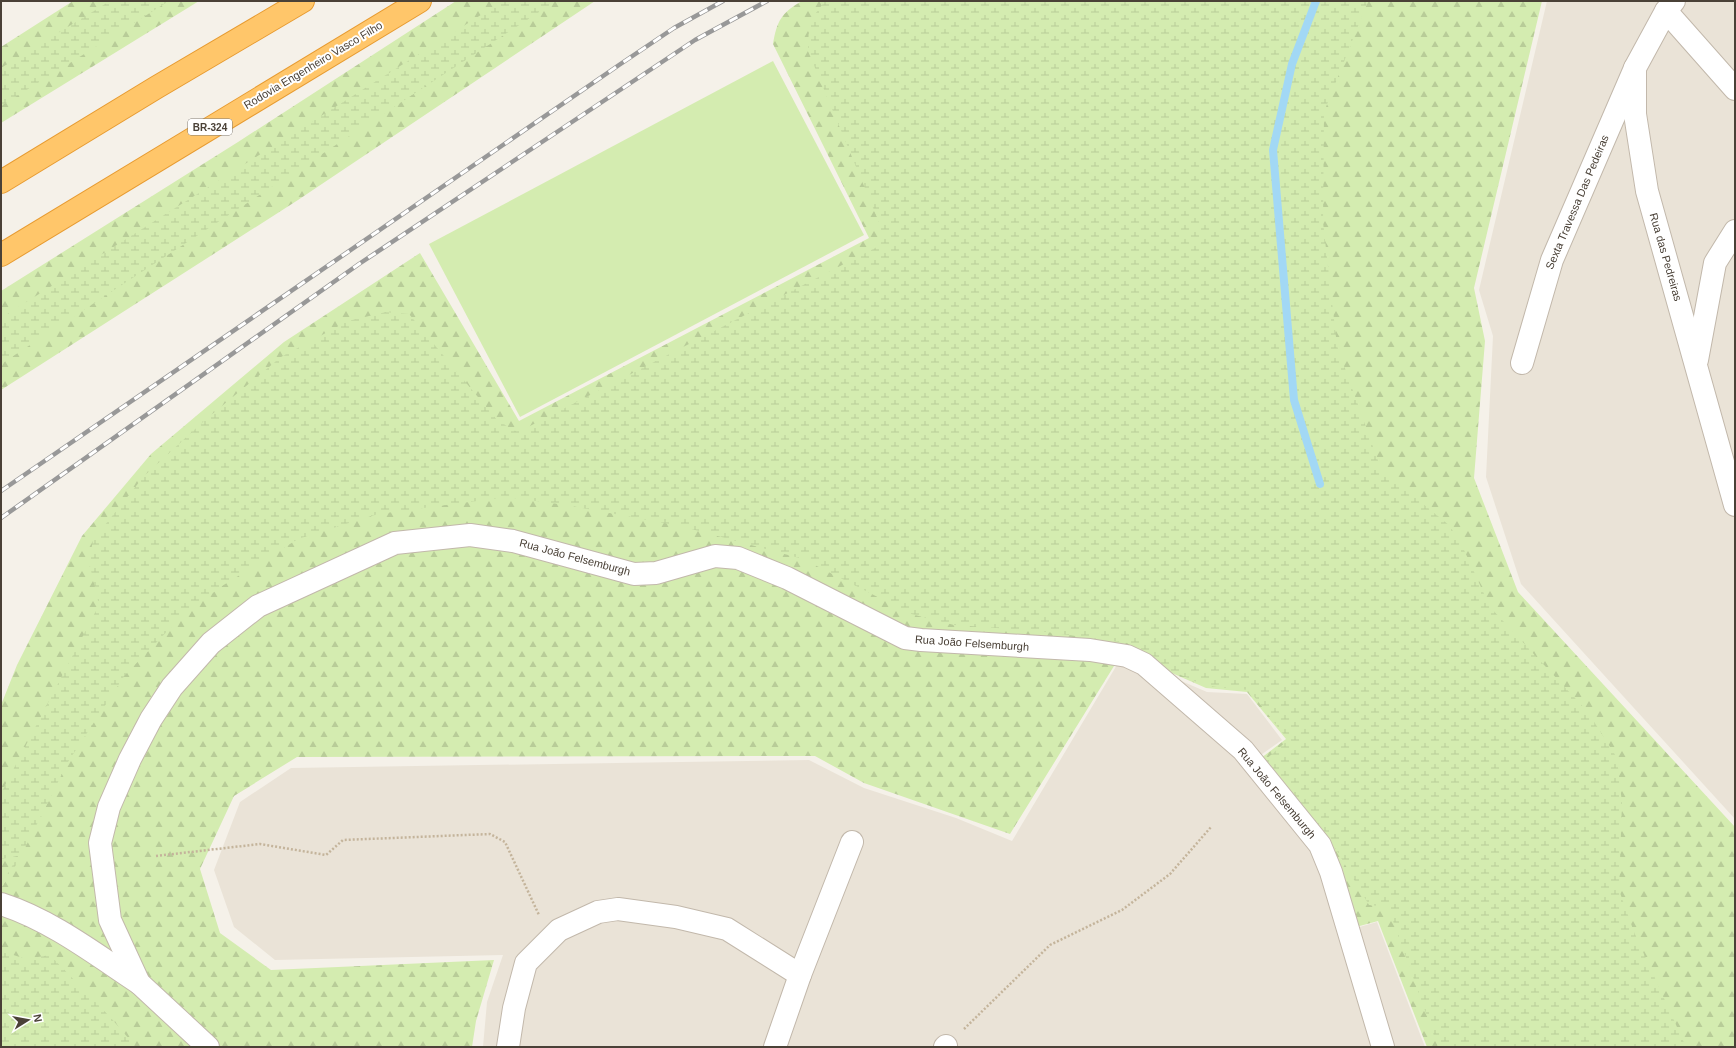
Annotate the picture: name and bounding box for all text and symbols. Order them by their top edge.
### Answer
street label: Rodovia Engenheiro Vasco Filho [242,19,384,111]
road number: BR-324 [188,119,232,135]
street label: Sexta Travessa Das Pedeiras [1543,133,1611,271]
street label: Rua das Pedreiras [1648,212,1684,303]
street label: Rua João Felsemburgh [518,536,632,578]
street label: Rua João Felsemburgh [915,633,1029,653]
street label: Rua João Felsemburgh [1236,745,1318,841]
north arrow [8,1000,48,1040]
text: N [31,1013,44,1023]

